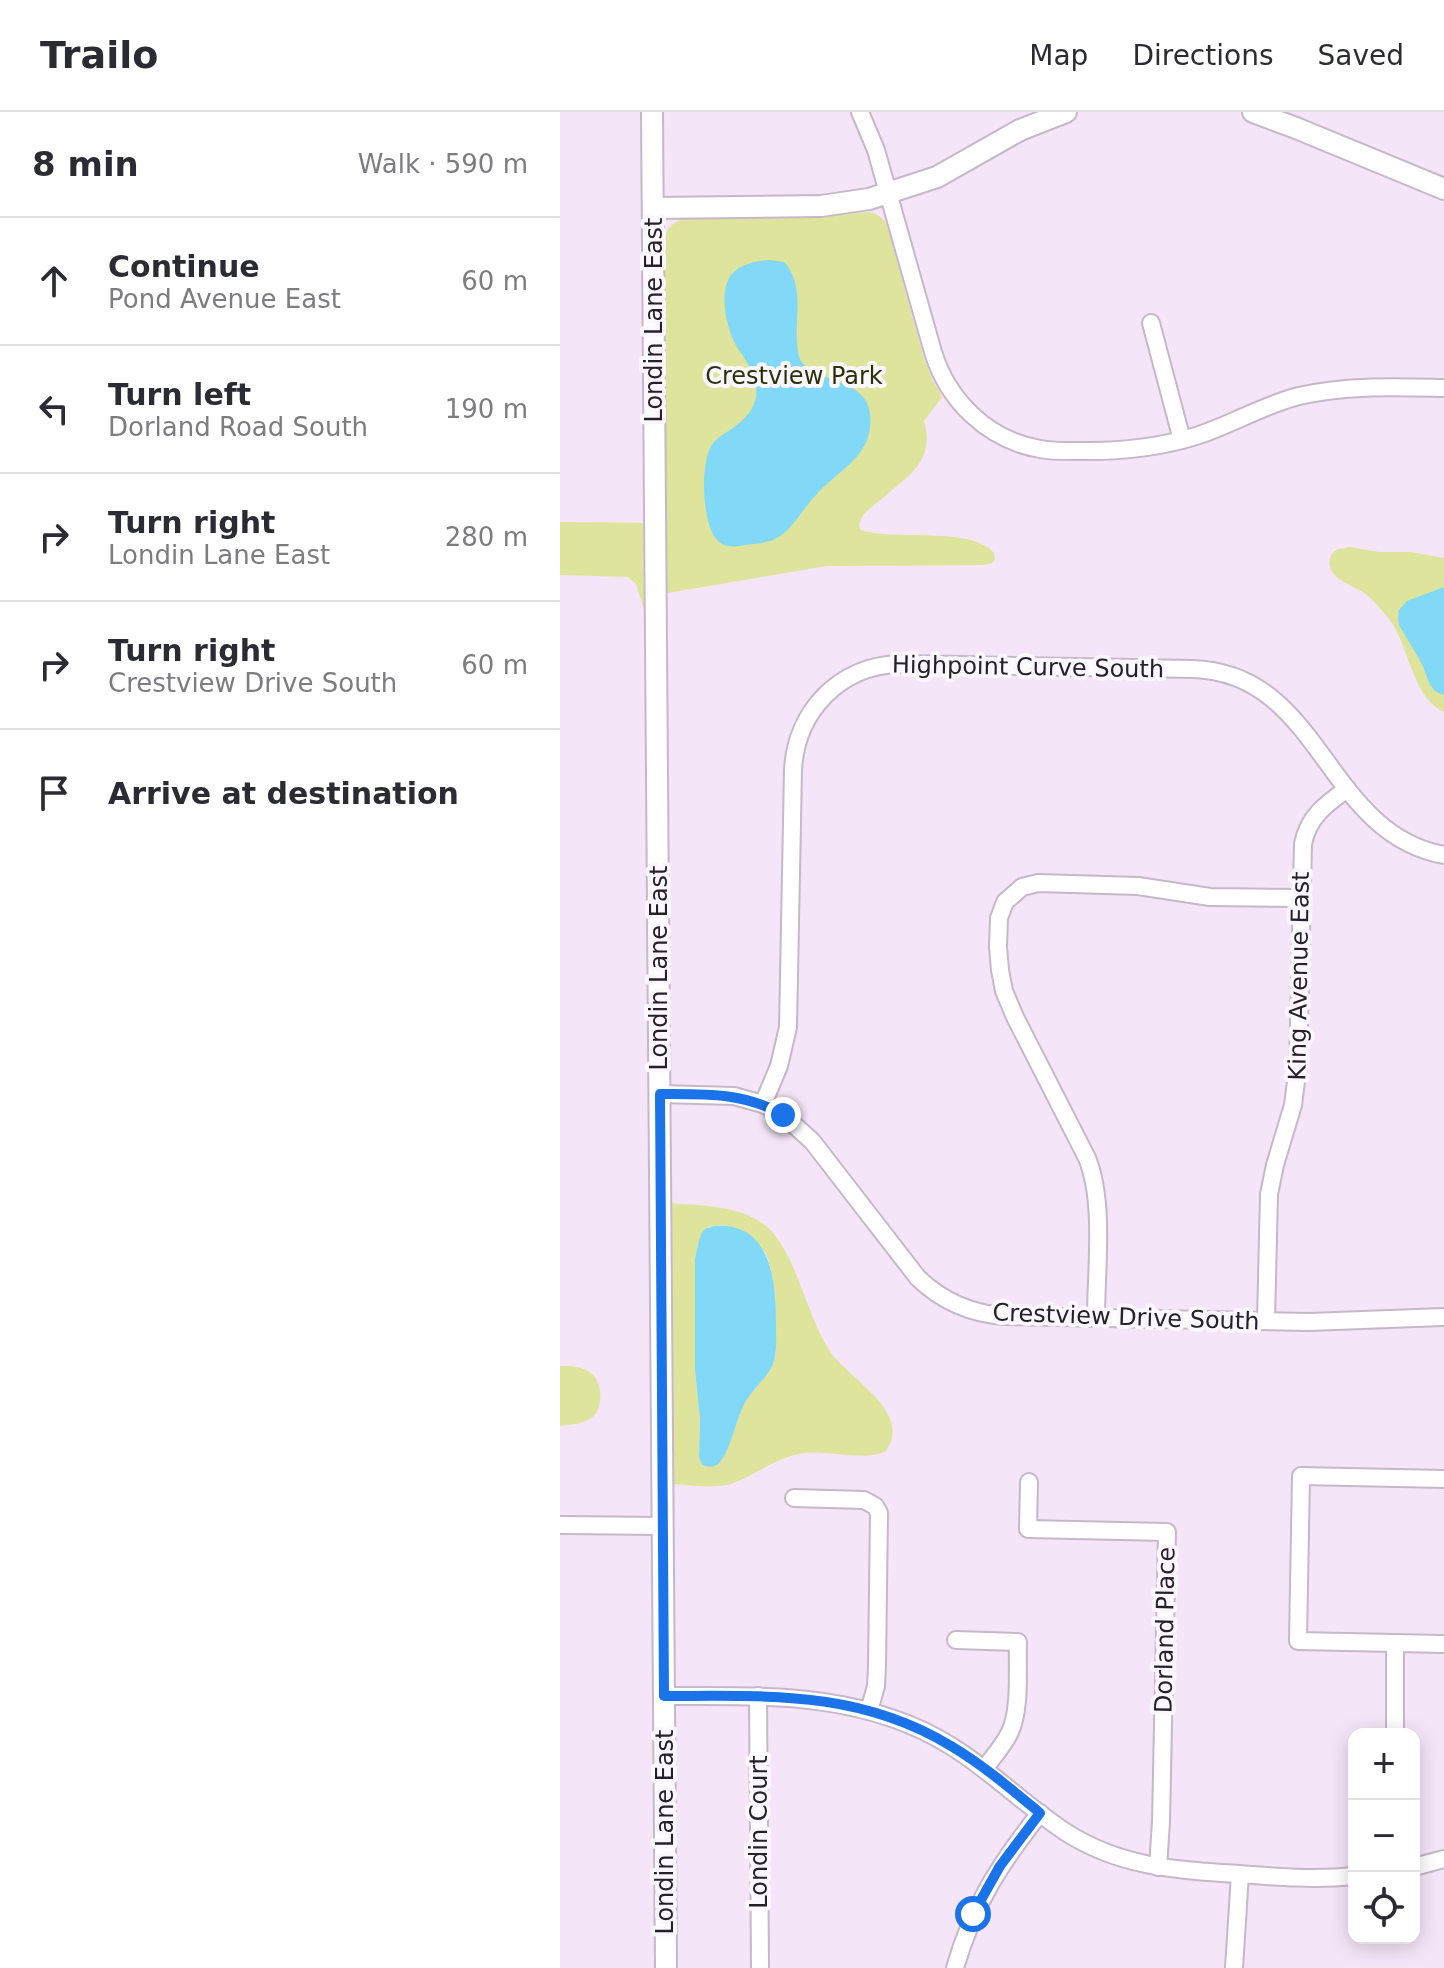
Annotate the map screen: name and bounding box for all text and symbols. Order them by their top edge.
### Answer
text: Trailo [40,33,158,77]
text: Map [1029,39,1088,72]
text: Directions [1132,39,1273,72]
text: Saved [1317,39,1404,72]
text: 8 min [32,144,139,184]
text: Walk · 590 m [358,149,528,179]
street label: Londin Lane East [640,217,668,423]
text: Continue [108,249,260,284]
icon: ahead [32,259,76,303]
text: 60 m [461,266,528,296]
text: Pond Avenue East [108,284,341,314]
park label: Crestview Park [705,362,883,390]
text: Turn left [108,377,251,412]
icon: left [32,387,76,431]
text: 190 m [445,394,528,424]
text: Dorland Road South [108,412,368,442]
text: Turn right [108,505,275,540]
icon: right [32,515,76,559]
text: 280 m [445,522,528,552]
text: Londin Lane East [108,540,330,570]
text: Turn right [108,633,275,668]
icon: right [32,643,76,687]
text: 60 m [461,650,528,680]
street label: Highpoint Curve South [892,651,1164,683]
text: Crestview Drive South [108,668,397,698]
icon: arrive [32,771,76,815]
text: Arrive at destination [108,776,459,811]
street label: Londin Lane East [645,865,673,1071]
street label: King Avenue East [1283,871,1315,1081]
route end [765,1097,801,1133]
street label: Crestview Drive South [992,1298,1260,1336]
street label: Dorland Place [1150,1547,1180,1713]
map controls [1348,1728,1420,1944]
button: + [1348,1728,1420,1800]
street label: Londin Lane East [651,1729,679,1935]
street label: Londin Court [745,1755,773,1909]
button: − [1348,1800,1420,1872]
button: locate [1348,1872,1420,1944]
route start [955,1896,991,1932]

